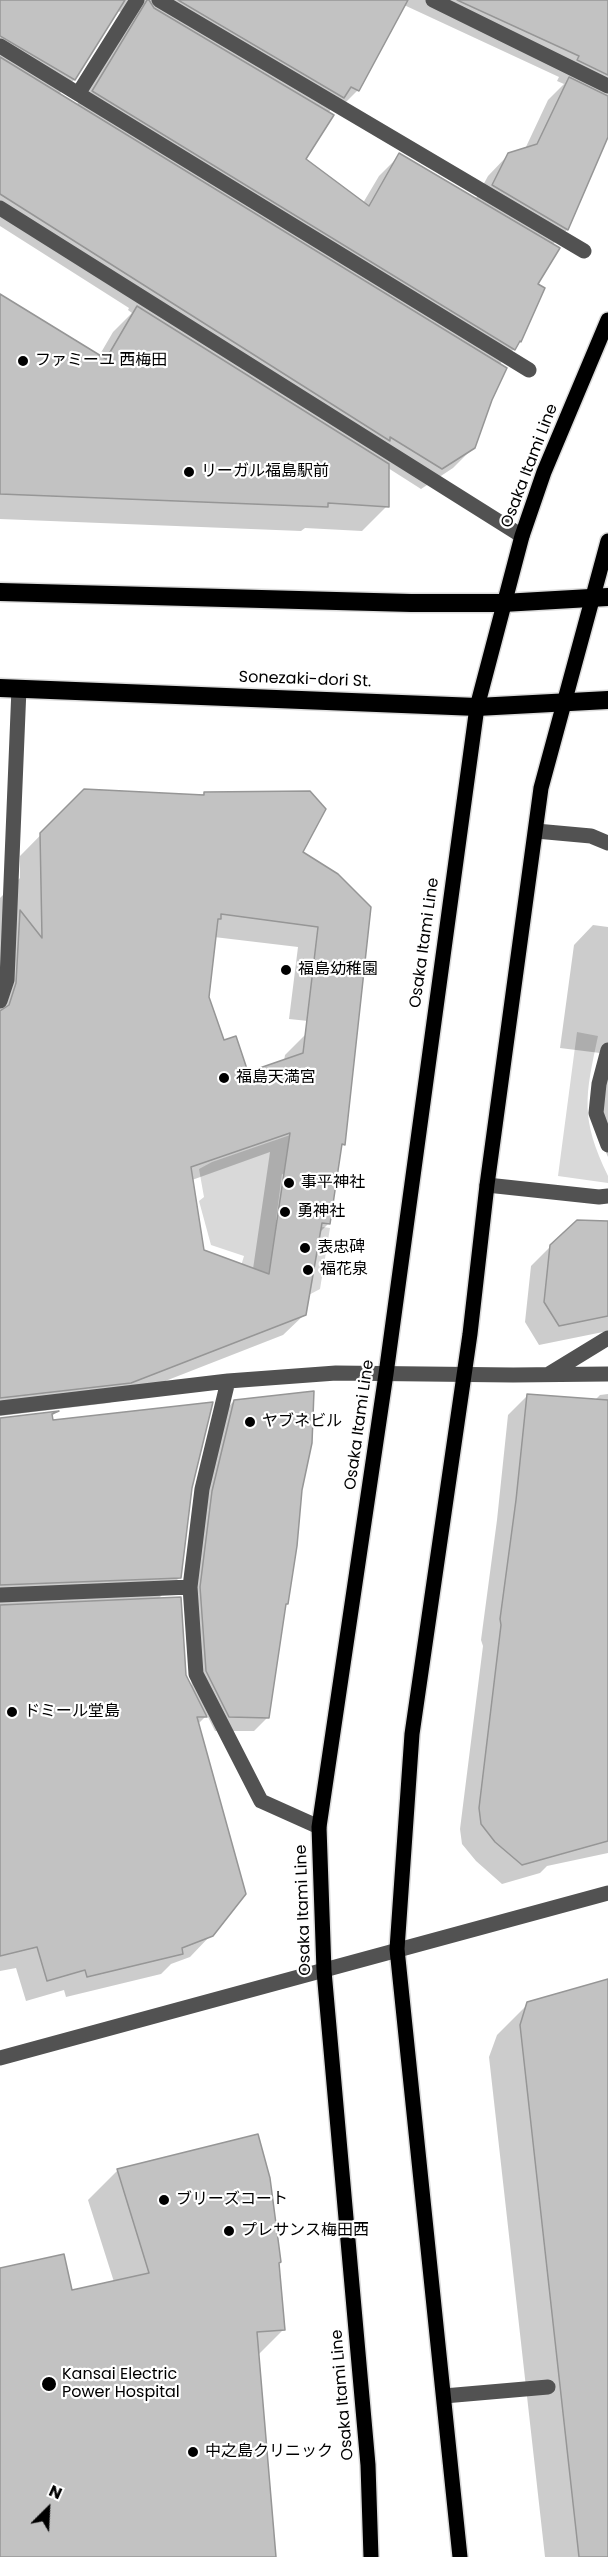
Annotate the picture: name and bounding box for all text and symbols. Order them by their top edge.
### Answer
place label: ファミーユ 西梅田 [35,351,167,371]
marker: ファミーユ 西梅田 [16,354,30,368]
street label: Osaka Itami Line [498,401,562,531]
place label: リーガル福島駅前 [201,462,329,482]
marker: リーガル福島駅前 [182,465,196,479]
street label: Sonezaki-dori St. [238,668,372,692]
street label: Osaka Itami Line [406,877,444,1009]
place label: 福島幼稚園 [298,960,378,980]
marker: 福島幼稚園 [279,963,293,977]
place label: 福島天満宮 [236,1068,316,1088]
marker: 福島天満宮 [217,1071,231,1085]
place label: 事平神社 [301,1173,365,1193]
marker: 事平神社 [282,1176,296,1190]
place label: 勇神社 [297,1202,345,1222]
marker: 勇神社 [278,1205,292,1219]
place label: 表忠碑 [317,1238,365,1258]
marker: 表忠碑 [298,1241,312,1255]
place label: 福花泉 [320,1260,368,1280]
marker: 福花泉 [301,1263,315,1277]
street label: Osaka Itami Line [341,1359,379,1491]
place label: ヤブネビル [262,1412,342,1432]
marker: ヤブネビル [243,1415,257,1429]
place label: ドミール堂島 [24,1702,120,1722]
marker: ドミール堂島 [5,1705,19,1719]
street label: Osaka Itami Line [292,1844,316,1976]
place label: ブリーズコート [176,2190,288,2210]
marker: ブリーズコート [157,2193,171,2207]
place label: プレサンス梅田西 [241,2221,369,2241]
marker: プレサンス梅田西 [222,2224,236,2238]
street label: Osaka Itami Line [328,2329,358,2461]
place label: Kansai Electric Power Hospital [62,2365,180,2403]
marker: Kansai Electric Power Hospital [40,2375,58,2393]
place label: 中之島クリニック [205,2442,333,2462]
marker: 中之島クリニック [186,2445,200,2459]
north arrow [18,2479,78,2539]
text: N [45,2479,66,2505]

